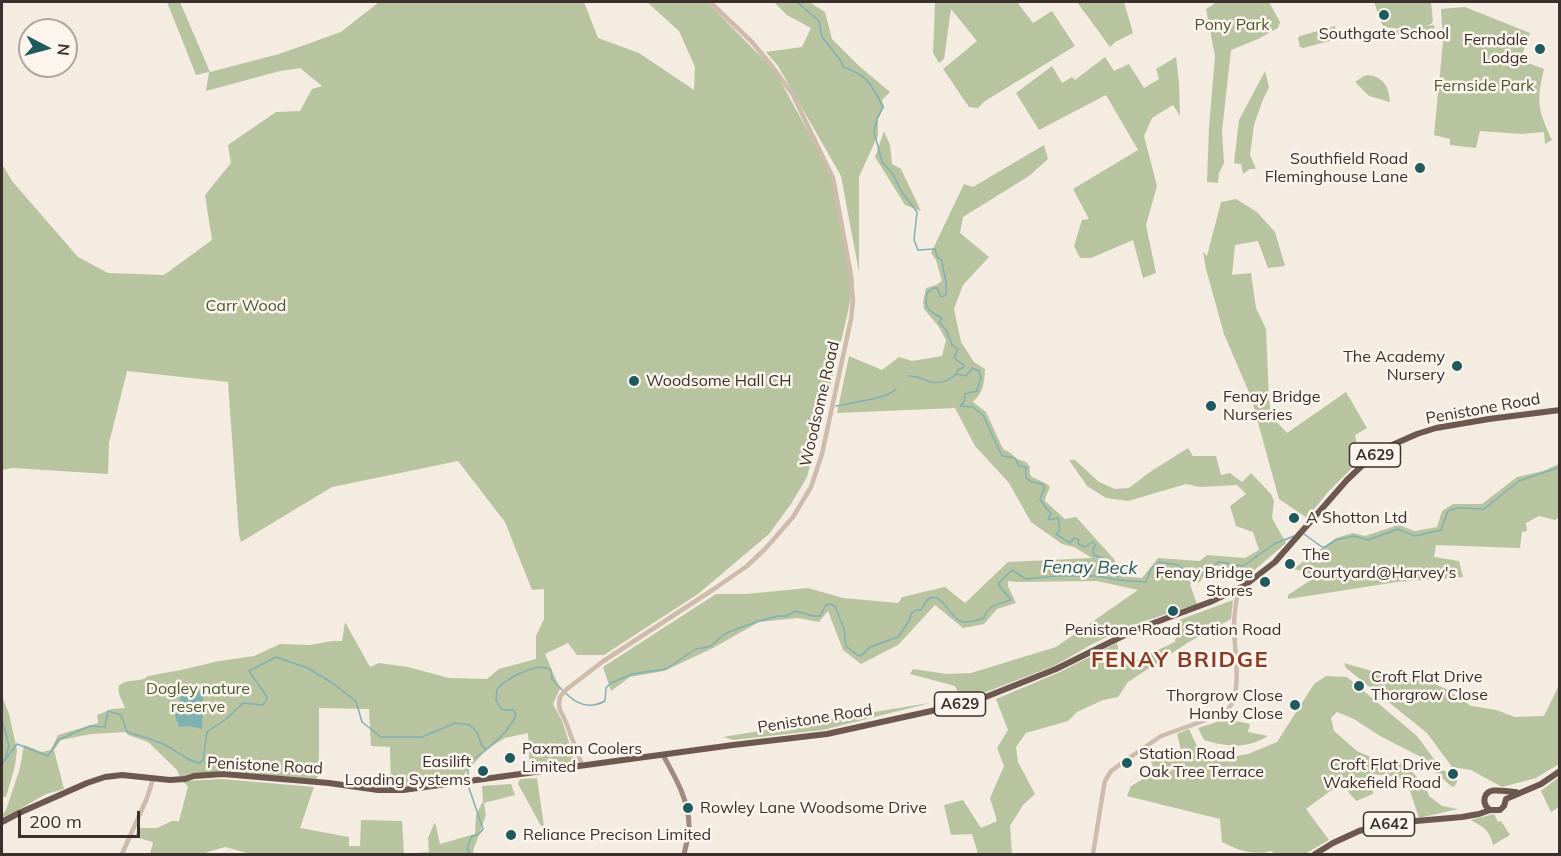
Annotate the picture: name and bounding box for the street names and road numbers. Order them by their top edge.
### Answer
street label: Woodsome Road [796,340,844,468]
street label: Penistone Road [1424,389,1542,429]
road number: A629 [1350,443,1400,467]
road number: A629 [934,692,986,716]
street label: Penistone Road [756,700,874,738]
street label: Penistone Road [207,753,323,779]
road number: A642 [1364,812,1414,836]

